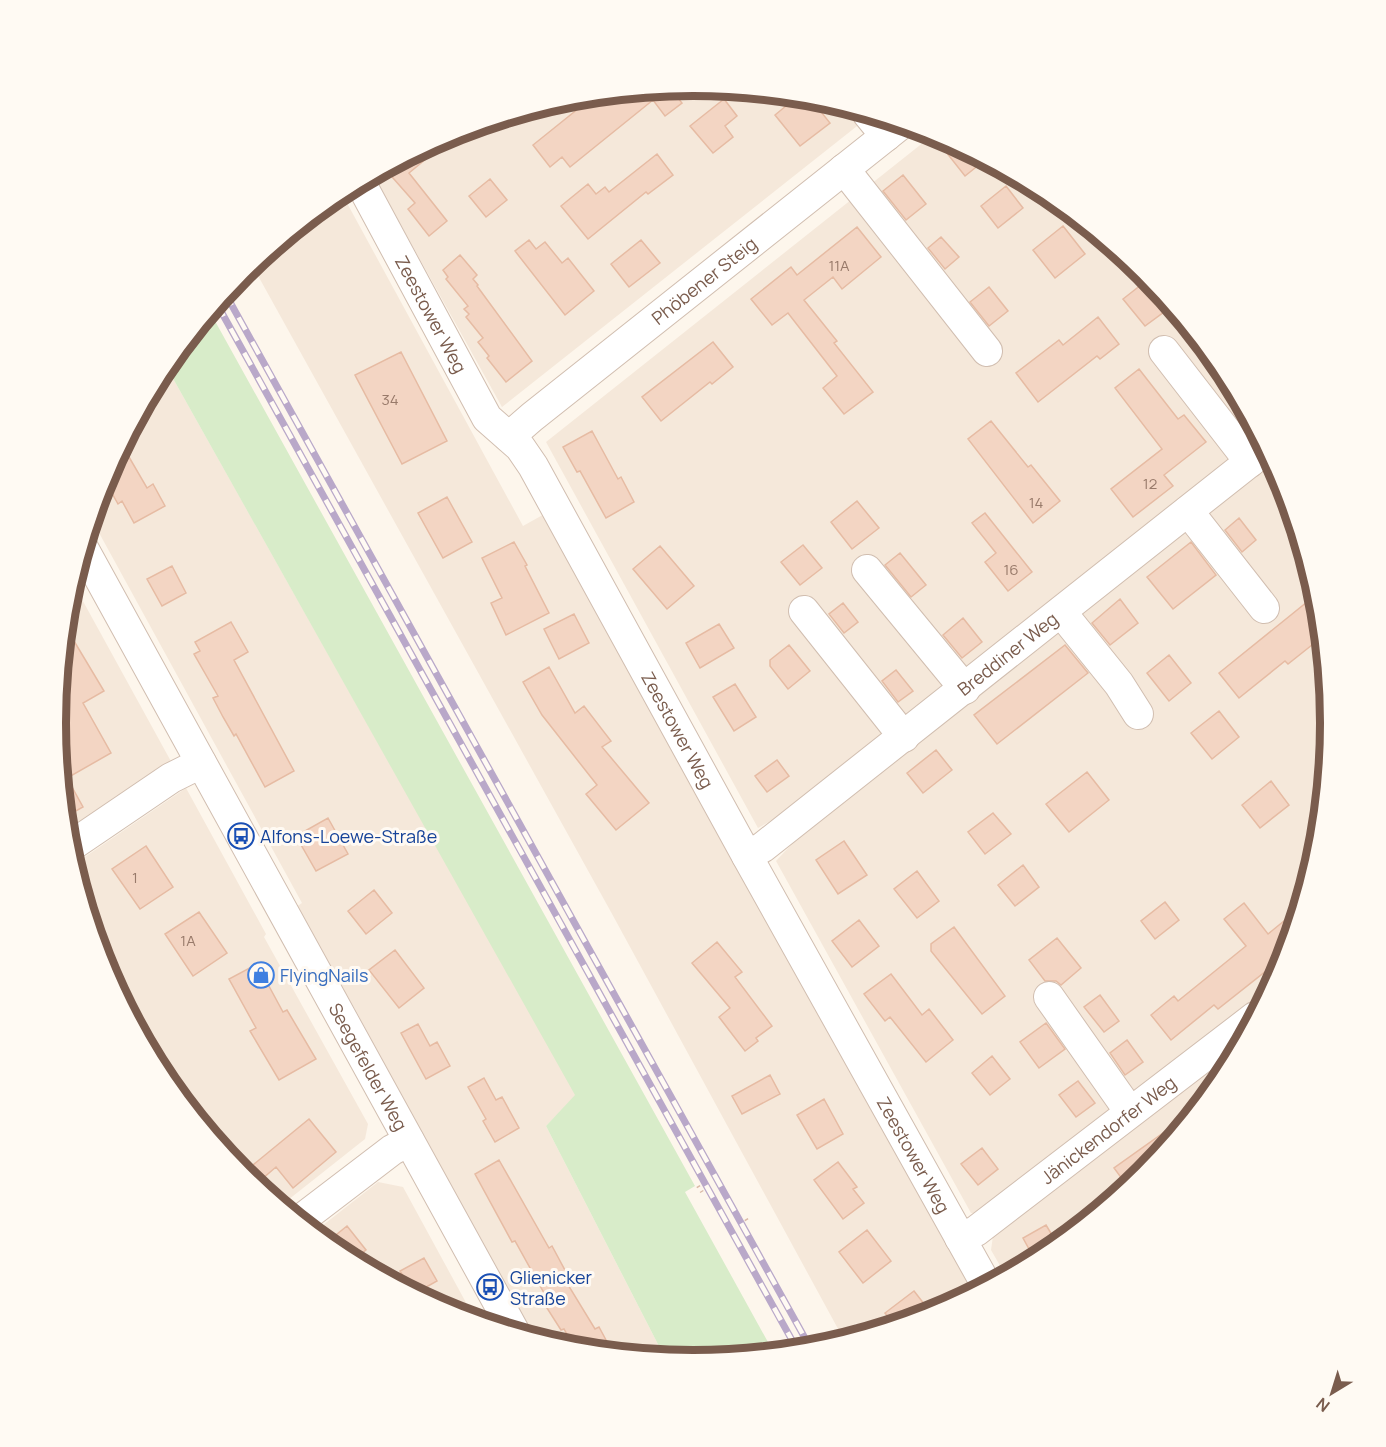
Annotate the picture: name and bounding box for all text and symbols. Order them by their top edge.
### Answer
street label: Phöbener Steig [646,231,761,330]
street label: Zeestower Weg [390,251,472,377]
house number: 11A [828,255,850,276]
house number: 34 [381,389,399,410]
house number: 12 [1143,473,1157,494]
house number: 14 [1029,492,1043,513]
house number: 16 [1003,559,1019,580]
street label: Breddiner Weg [952,606,1063,701]
street label: Zeestower Weg [636,667,720,793]
bus stop icon: Alfons-Loewe-Straße [226,821,256,851]
place label: Alfons-Loewe-Straße [260,824,437,848]
house number: 1 [132,867,138,888]
house number: 1A [180,930,196,951]
shop icon: FlyingNails [246,960,276,990]
place label: FlyingNails [280,963,369,987]
street label: Seegefelder Weg [324,998,413,1135]
street label: Jänickendorfer Weg [1036,1070,1181,1189]
street label: Zeestower Weg [872,1092,956,1217]
place label: Glienicker Straße [510,1265,592,1310]
bus stop icon: Glienicker Straße [475,1272,505,1302]
north arrow [1302,1363,1362,1423]
text: N [1311,1393,1334,1417]

